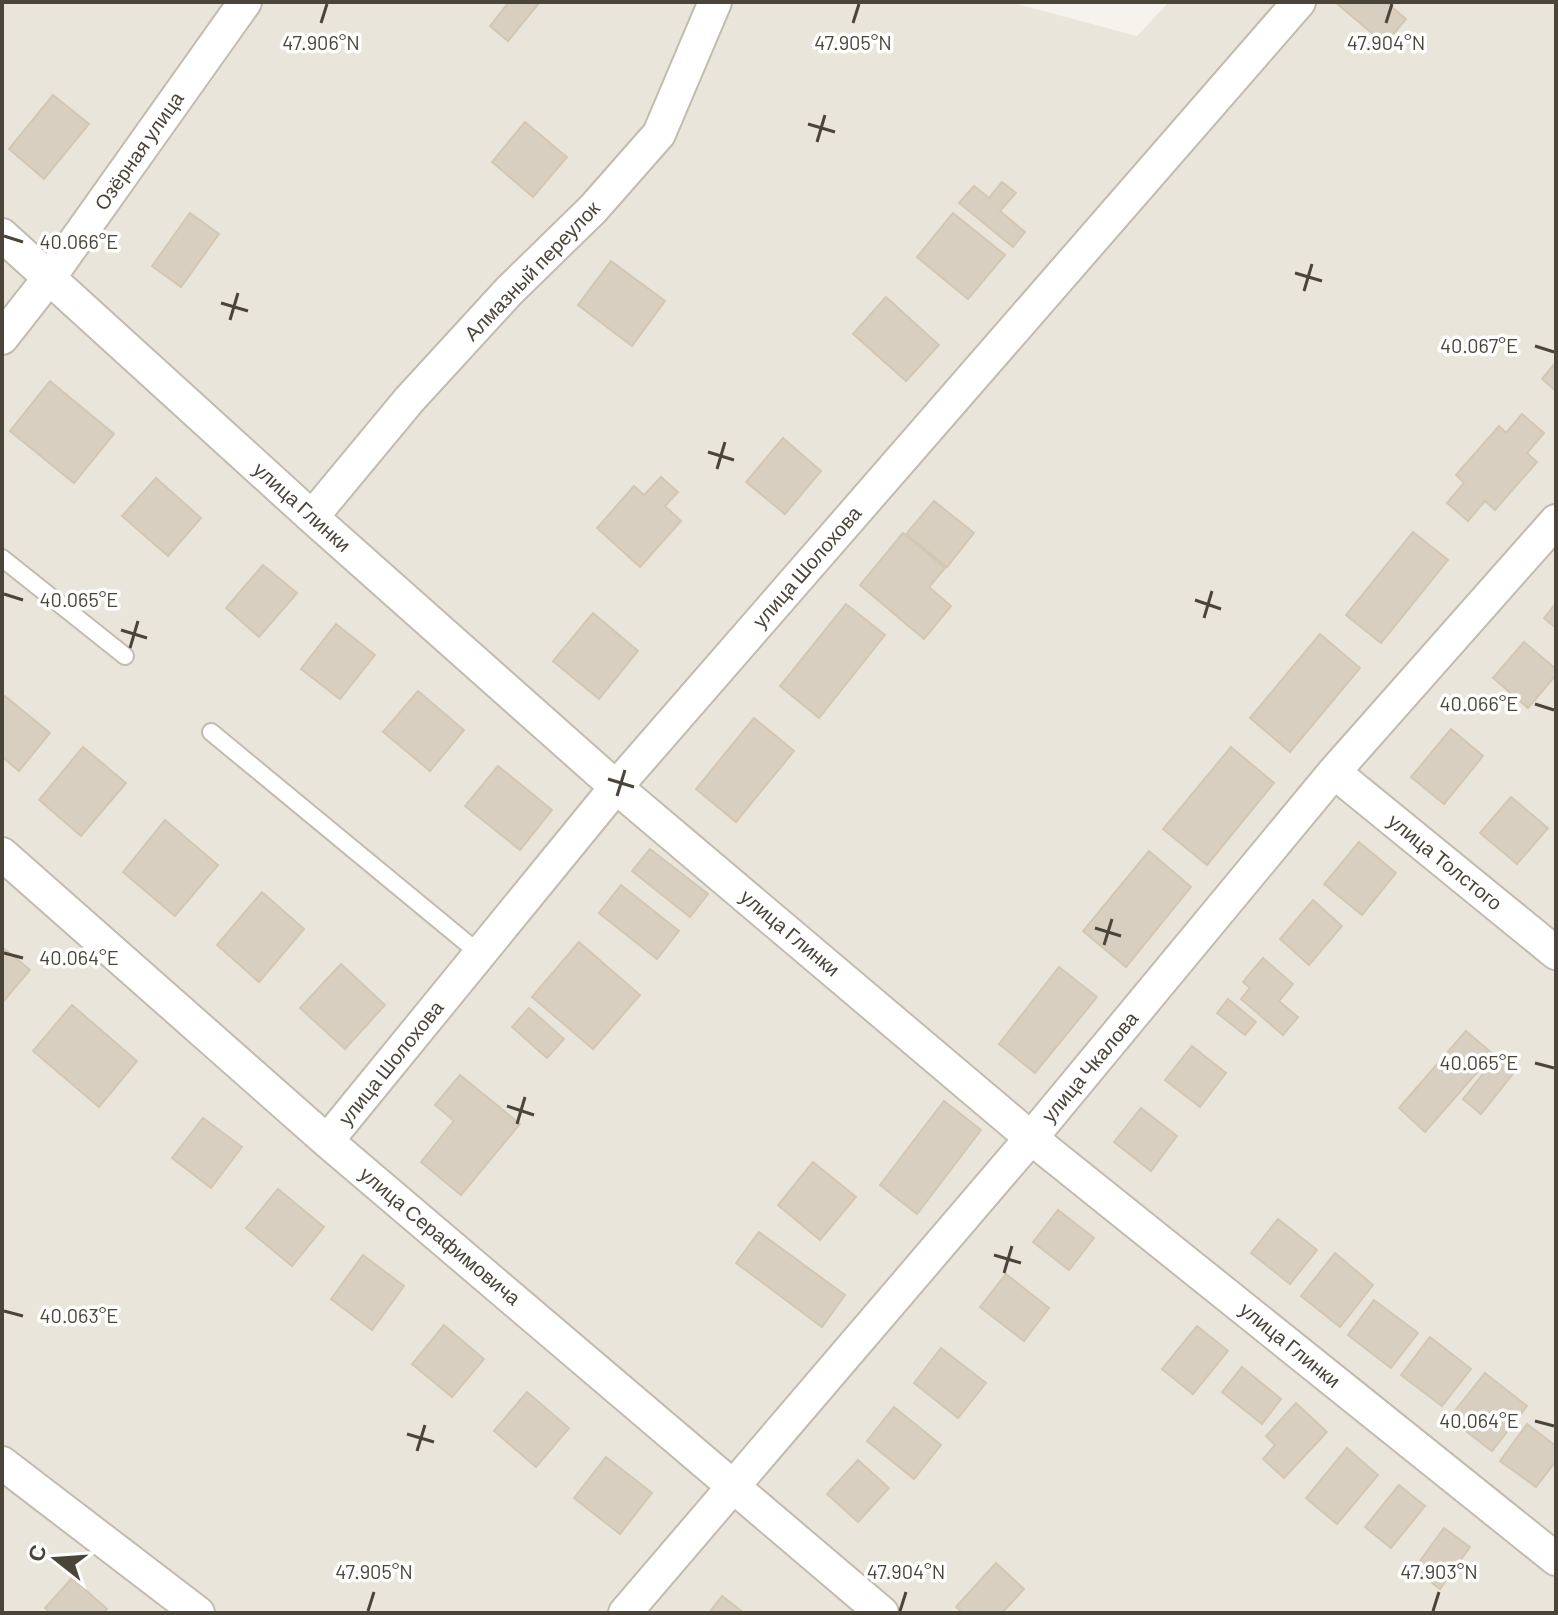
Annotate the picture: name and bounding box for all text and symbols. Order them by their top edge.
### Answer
text: 47.906°N [282,30,360,54]
text: 47.905°N [814,30,892,54]
text: 47.904°N [1347,30,1425,54]
street label: Озёрная улица [89,86,188,214]
street label: Алмазный переулок [458,195,604,345]
text: 40.066°E [40,229,118,253]
text: 40.067°E [1440,333,1518,357]
street label: улица Глинки [249,456,356,556]
street label: улица Шолохова [747,500,866,632]
text: 40.065°E [40,587,118,611]
text: 40.066°E [1440,691,1518,715]
street label: улица Толстого [1384,808,1508,915]
street label: улица Глинки [736,884,845,981]
text: 40.064°E [39,945,119,969]
street label: улица Шолохова [333,995,448,1129]
street label: улица Чкалова [1036,1005,1143,1127]
text: 40.065°E [1440,1050,1518,1074]
street label: улица Серафимовича [355,1161,527,1310]
street label: улица Глинки [1235,1296,1346,1392]
text: 40.063°E [40,1303,118,1327]
text: 40.064°E [1439,1408,1519,1432]
north arrow [16,1519,96,1599]
text: С [21,1541,51,1564]
text: 47.905°N [335,1559,413,1583]
text: 47.904°N [867,1559,945,1583]
text: 47.903°N [1400,1559,1478,1583]

